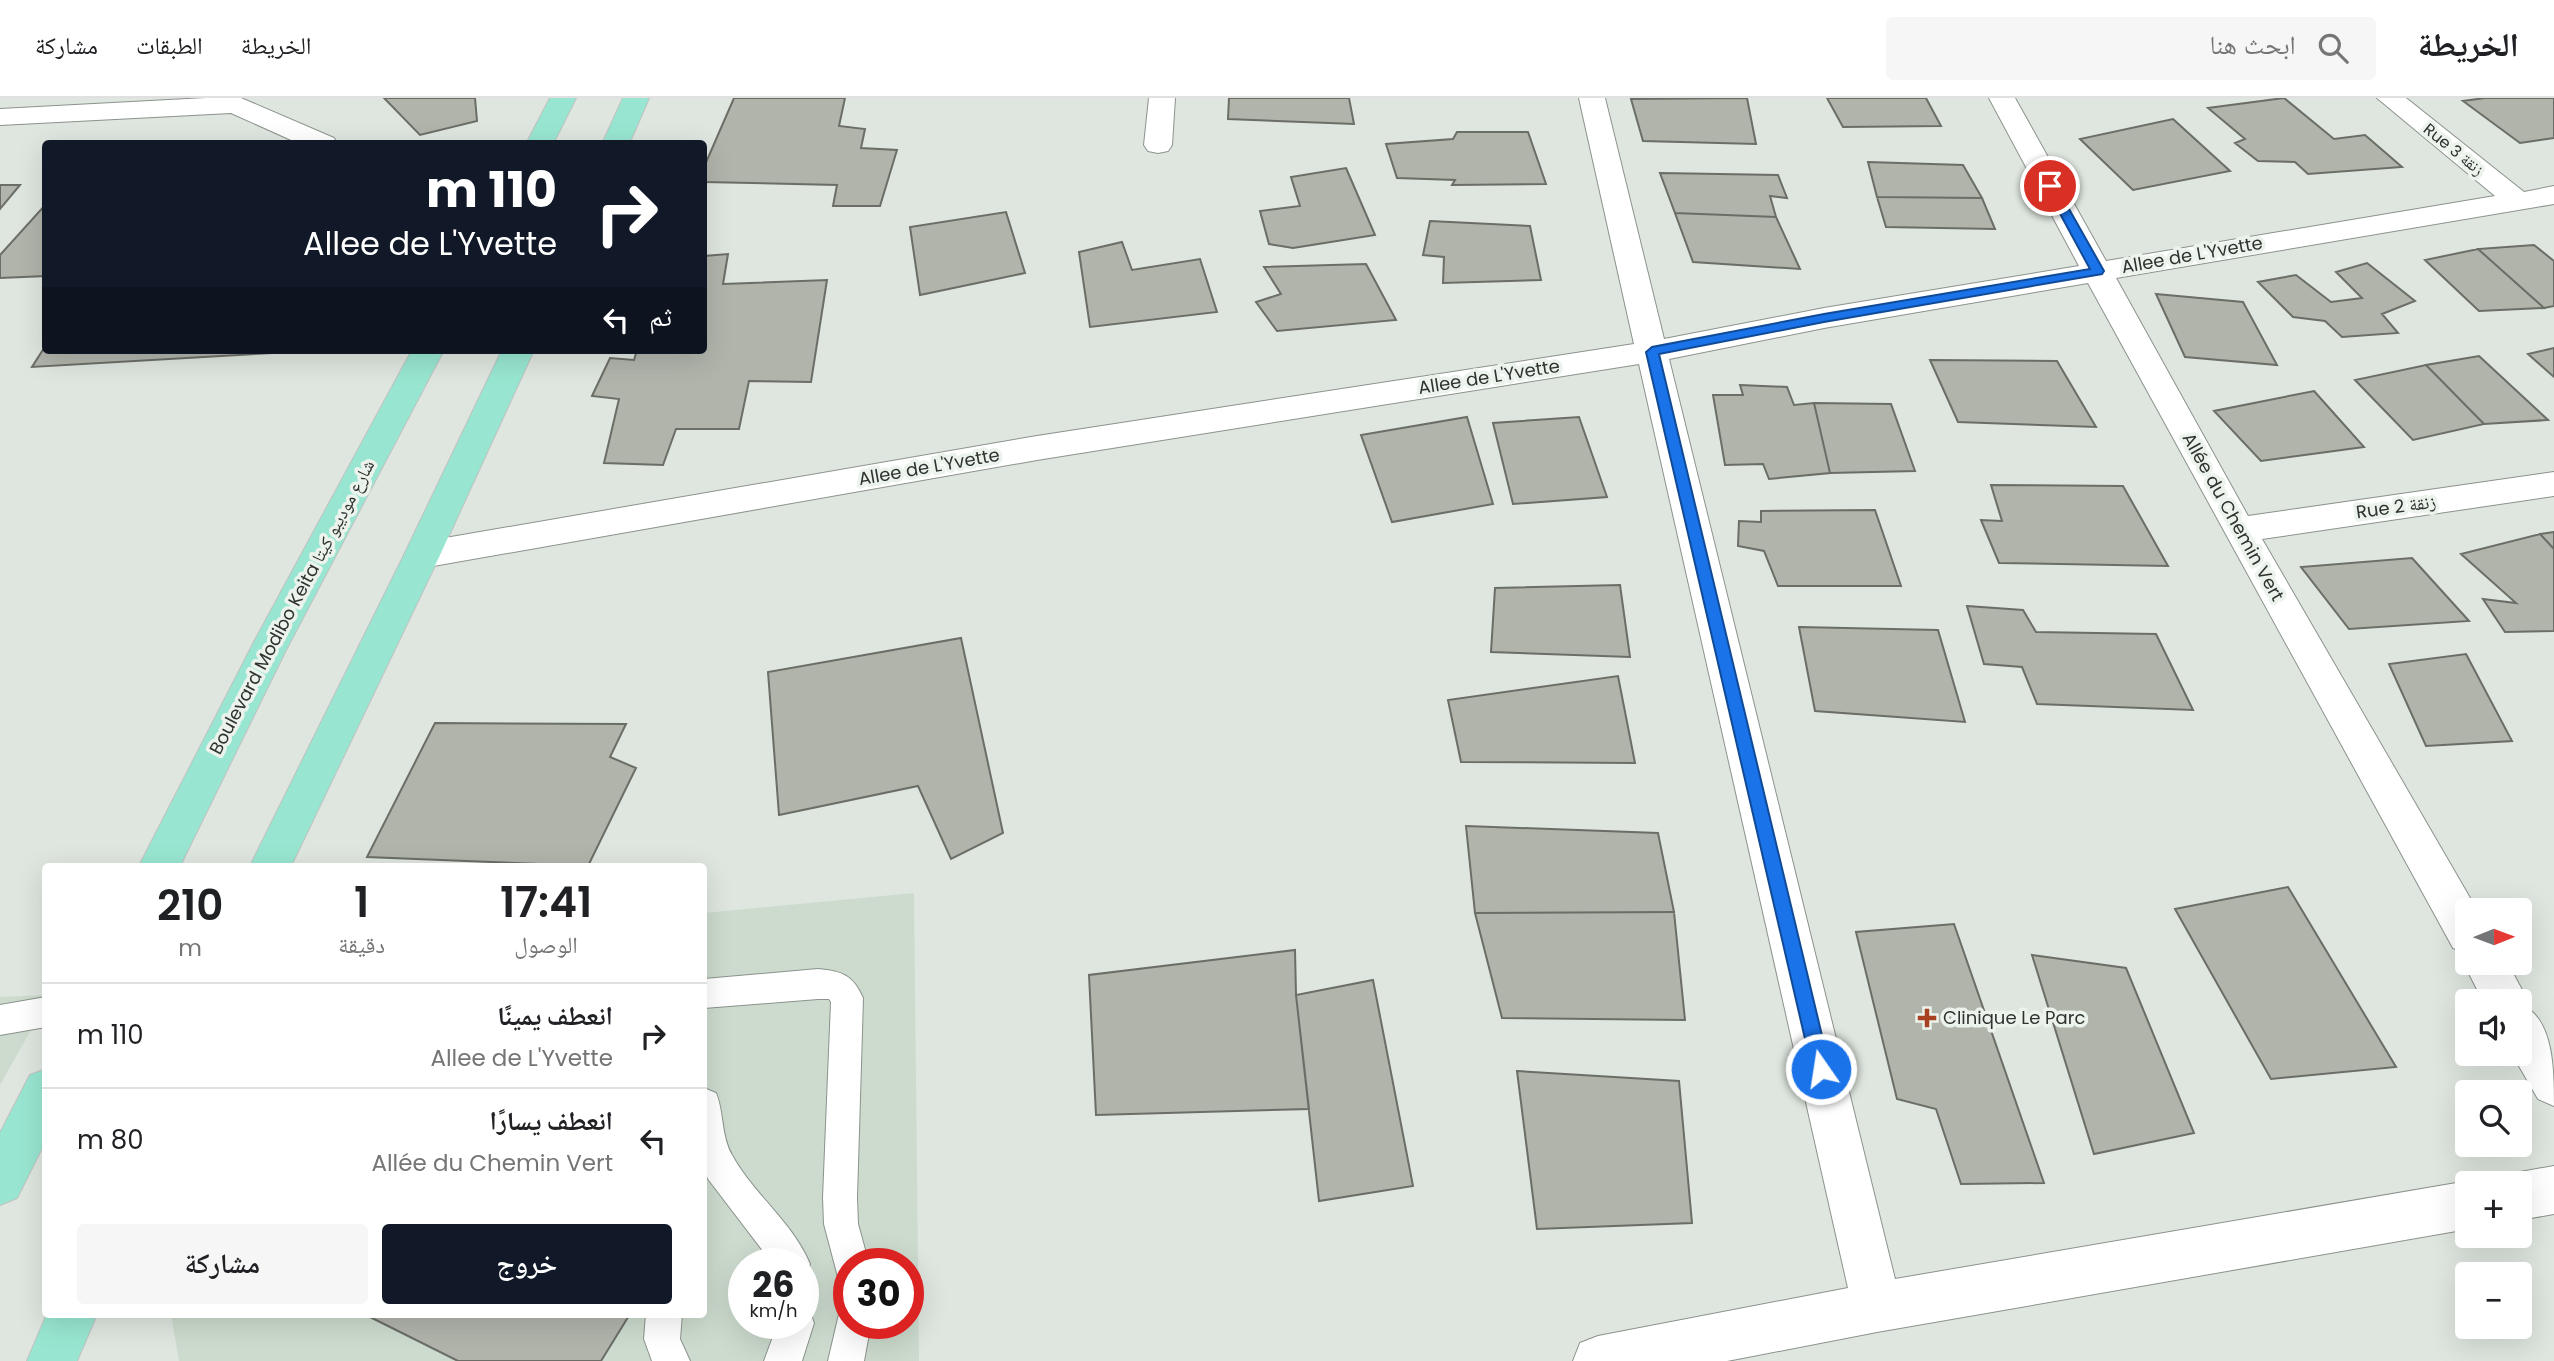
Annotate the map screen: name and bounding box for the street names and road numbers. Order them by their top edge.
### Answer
street label: Rue 3 زنقة [2419,118,2489,181]
street label: Allee de L'Yvette [2119,230,2264,279]
street label: Allee de L'Yvette [1416,353,1561,400]
street label: Allée du Chemin Vert [2177,428,2290,606]
street label: Allee de L'Yvette [856,442,1001,491]
street label: Boulevard Modibo Keita شارع موديبو كيتا [203,455,380,758]
street label: Rue 2 زنقة [2354,489,2438,524]

